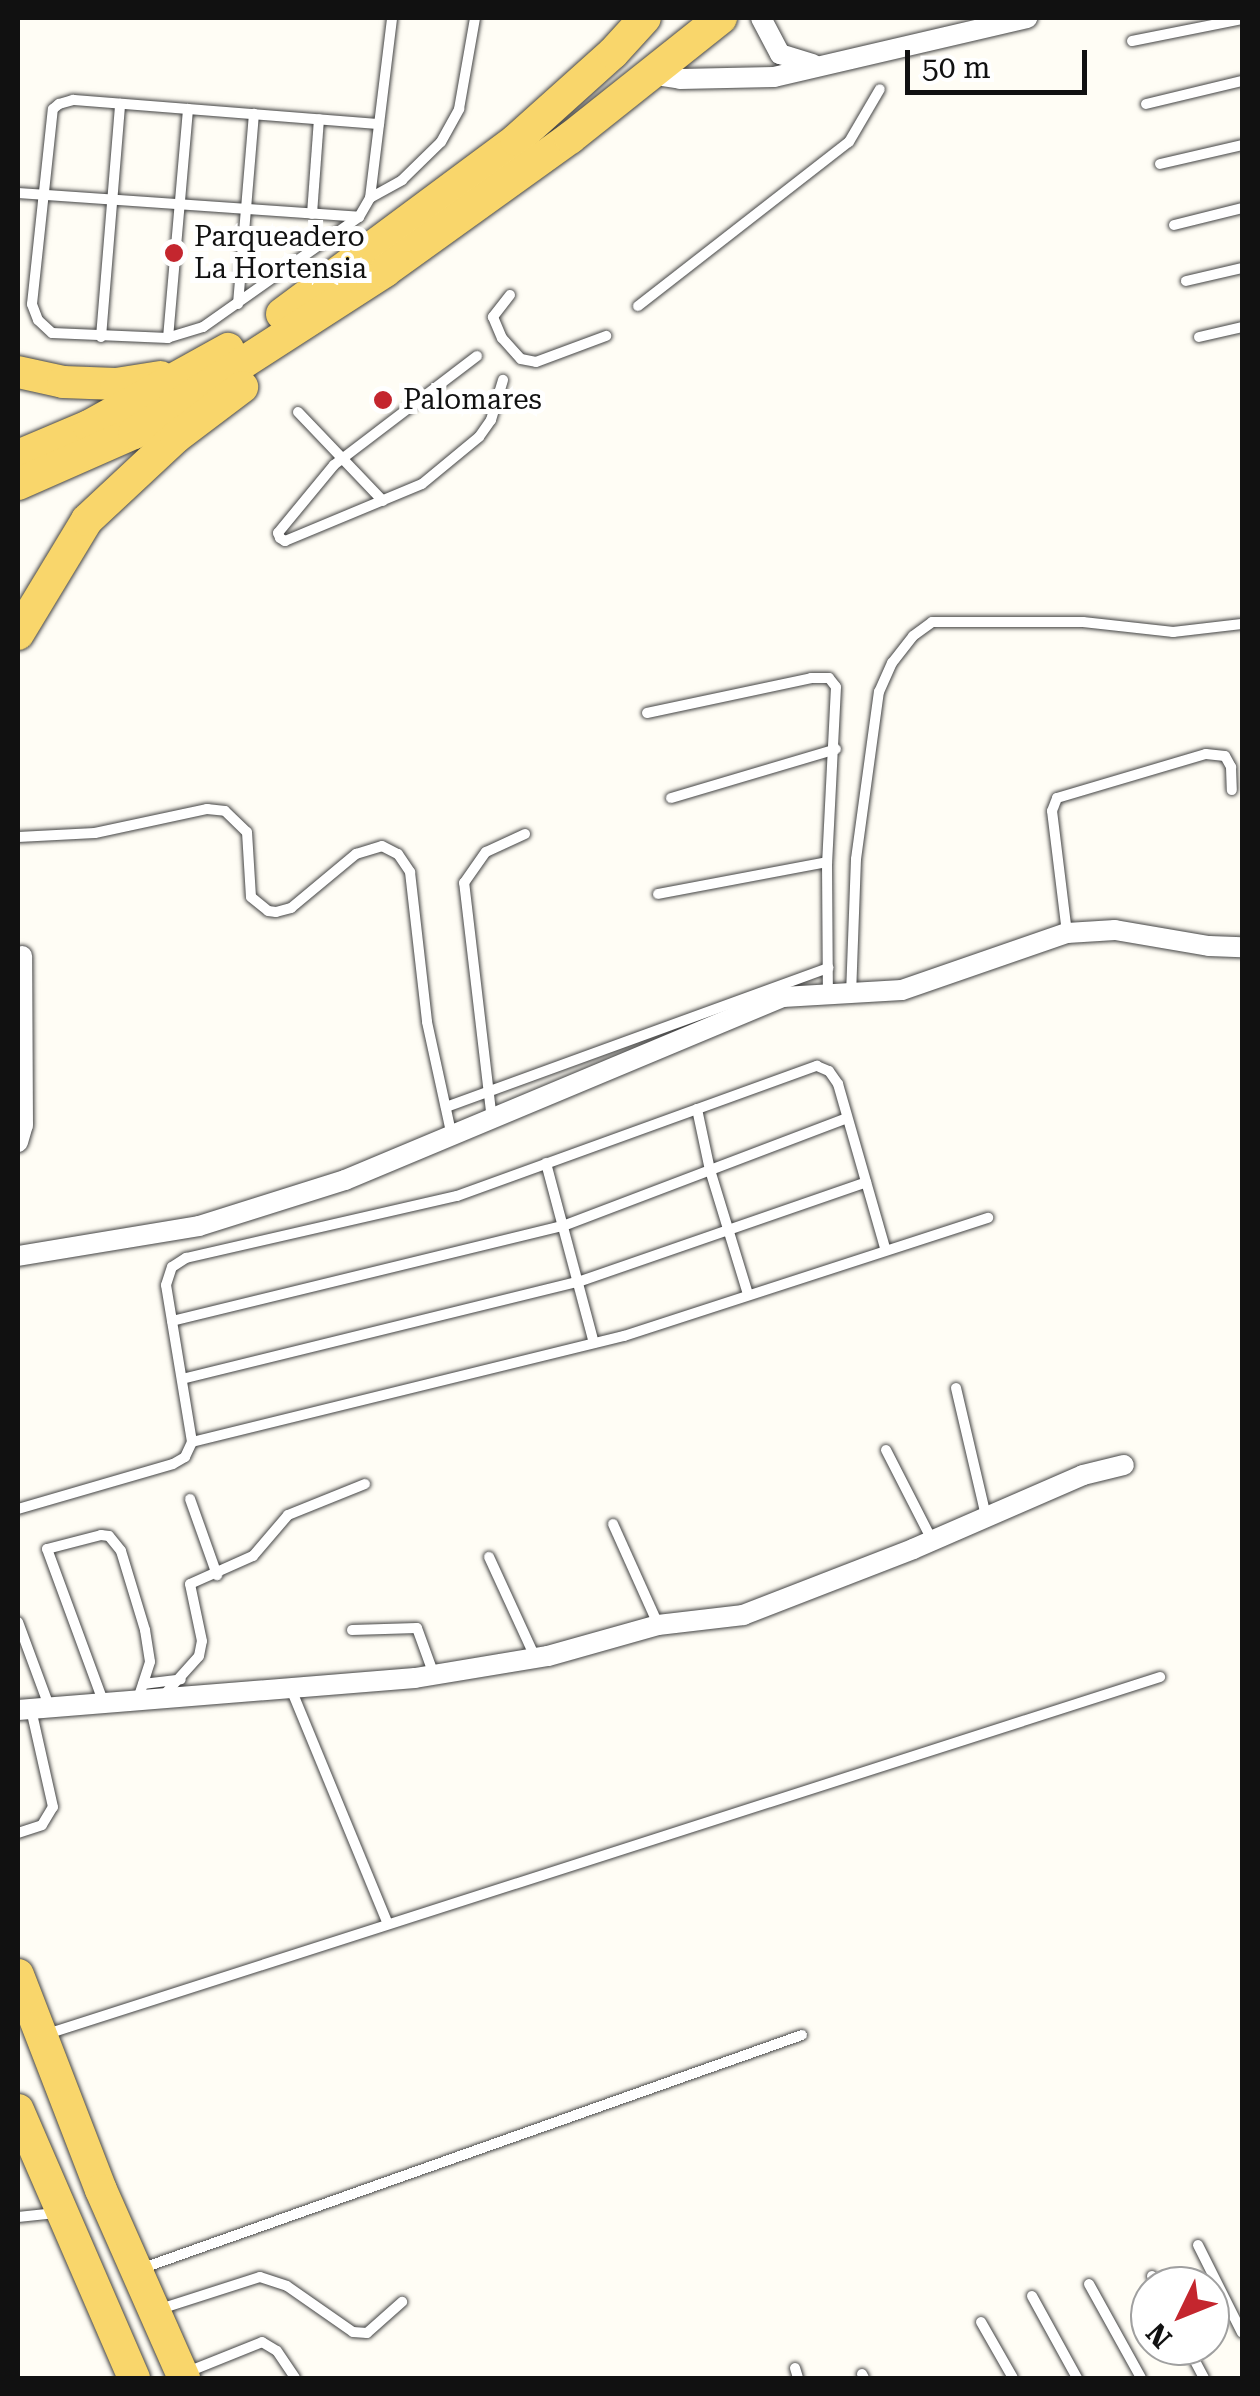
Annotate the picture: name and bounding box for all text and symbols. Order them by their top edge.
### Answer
scale bar [910,30,1092,92]
text: 50 m [922,50,991,85]
place label: Parqueadero La Hortensia [194,220,367,286]
marker: Parqueadero La Hortensia [163,242,185,264]
place label: Palomares [403,383,542,417]
marker: Palomares [372,389,394,411]
north arrow [1130,2266,1230,2366]
text: N [1140,2316,1179,2355]

